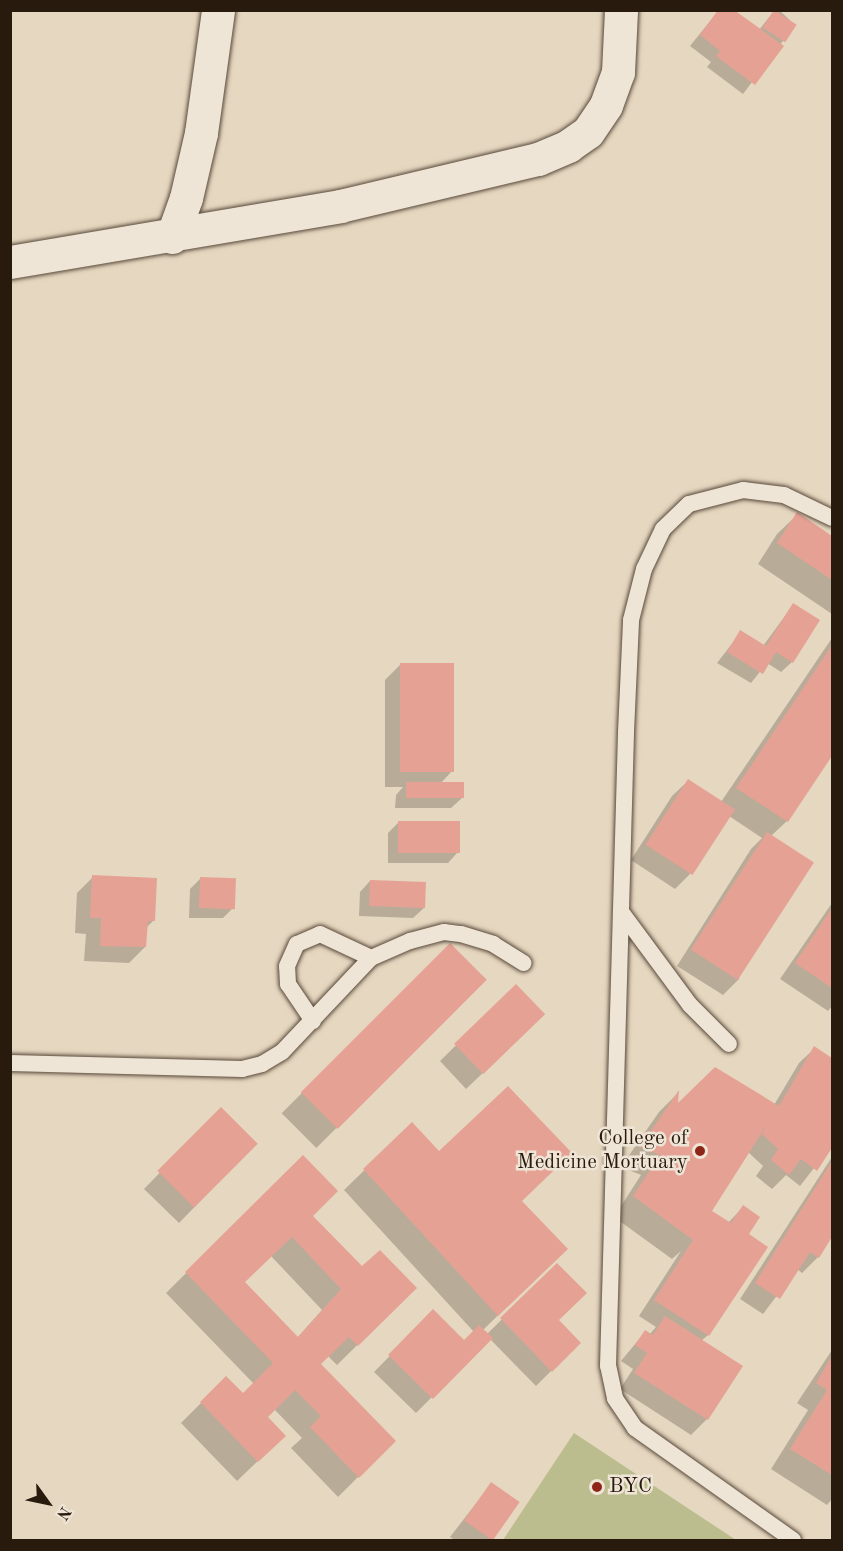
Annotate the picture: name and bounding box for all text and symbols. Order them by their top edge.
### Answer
place label: College of Medicine Mortuary [517,1126,688,1176]
marker: College of Medicine Mortuary [693,1144,707,1158]
north arrow [18,1473,78,1533]
place label: BYC [609,1474,652,1500]
marker: BYC [590,1480,604,1494]
text: N [53,1503,73,1522]

